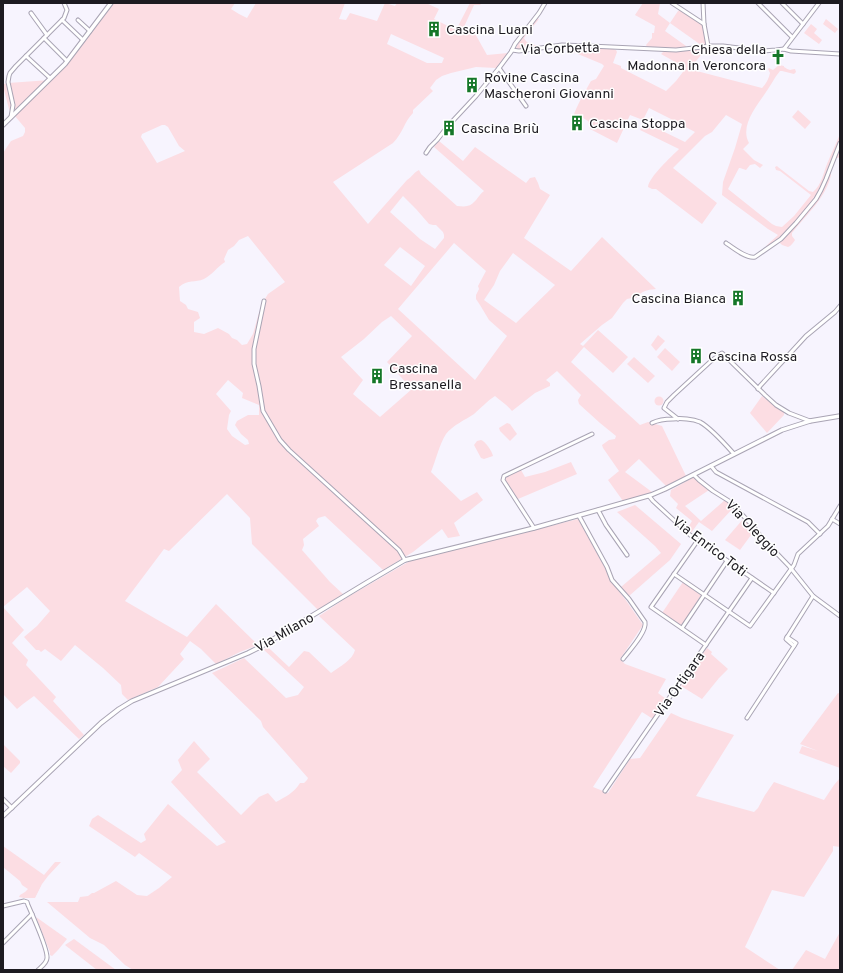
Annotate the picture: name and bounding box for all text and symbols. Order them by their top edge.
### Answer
building icon: Cascina Luani [425,20,443,38]
place label: Cascina Luani [446,22,533,39]
street label: Via Corbetta [520,40,600,59]
place label: Chiesa della Madonna in Veroncora [627,42,766,75]
church icon: Chiesa della Madonna in Veroncora [769,48,787,66]
place label: Rovine Cascina Mascheroni Giovanni [484,70,614,103]
building icon: Rovine Cascina Mascheroni Giovanni [463,76,481,94]
building icon: Cascina Stoppa [568,114,586,132]
place label: Cascina Stoppa [589,116,685,133]
building icon: Cascina Briù [440,119,458,137]
place label: Cascina Briù [461,121,539,138]
building icon: Cascina Bianca [729,289,747,307]
place label: Cascina Bianca [631,291,726,308]
building icon: Cascina Rossa [687,347,705,365]
place label: Cascina Rossa [708,349,797,366]
place label: Cascina Bressanella [389,361,462,394]
building icon: Cascina Bressanella [368,367,386,385]
street label: Via Oleggio [721,497,783,561]
street label: Via Enrico Toti [668,513,750,581]
street label: Via Milano [252,610,317,657]
street label: Via Ortigara [651,649,709,721]

